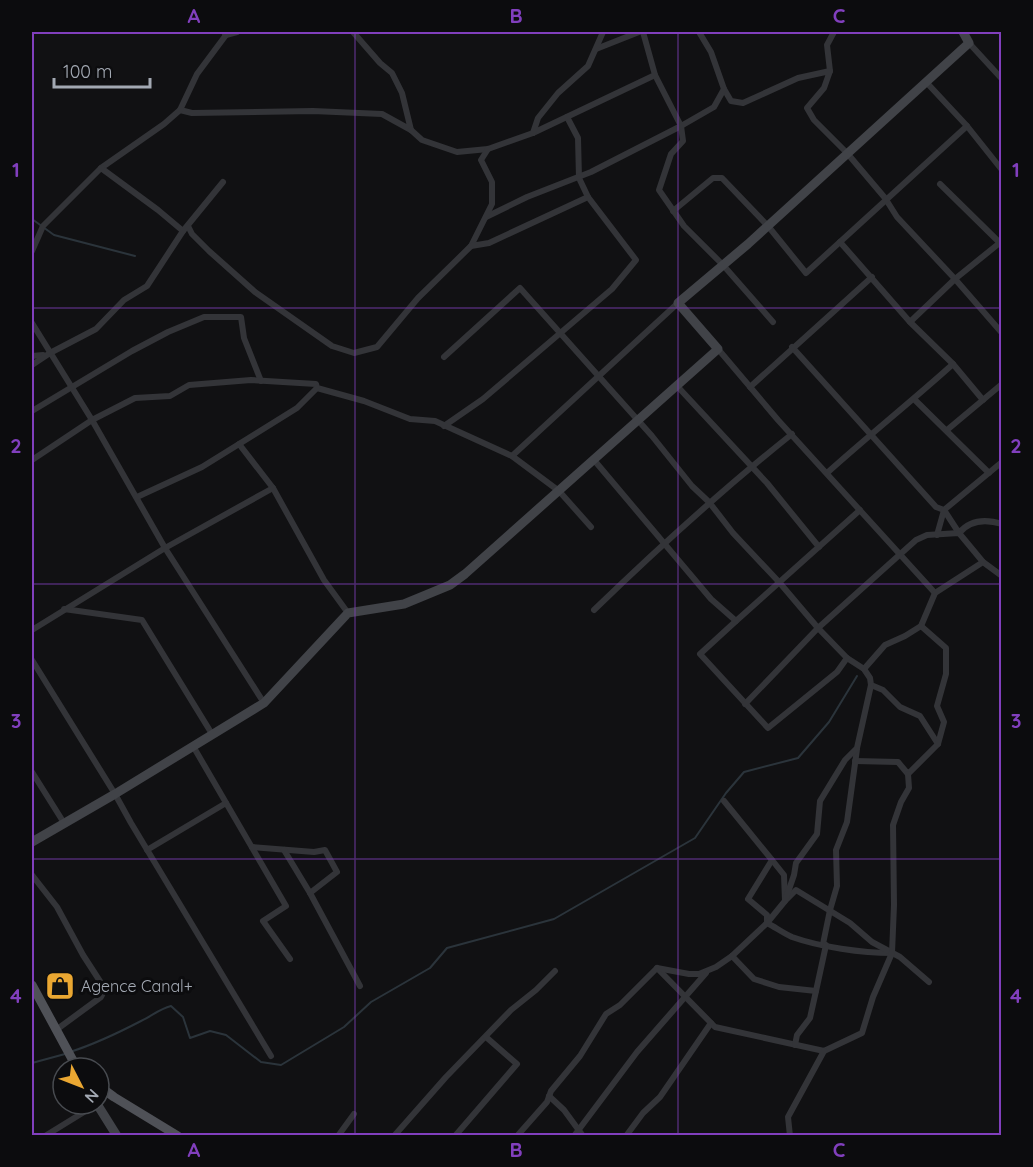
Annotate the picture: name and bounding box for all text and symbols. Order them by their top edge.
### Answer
text: A [188,3,201,28]
text: B [509,3,523,28]
text: C [833,3,846,28]
scale bar [54,51,150,89]
text: 100 m [63,60,112,83]
text: 1 [12,157,20,182]
text: 1 [1012,157,1020,182]
text: 2 [10,433,22,458]
text: 2 [1010,433,1022,458]
text: 3 [11,708,21,733]
text: 3 [1011,708,1021,733]
shop icon: Agence Canal+ [44,970,76,1002]
place label: Agence Canal+ [81,976,193,996]
text: 4 [10,983,22,1008]
text: 4 [1010,983,1022,1008]
north arrow [51,1056,111,1116]
text: N [81,1085,104,1107]
text: A [188,1137,201,1162]
text: B [509,1137,523,1162]
text: C [833,1137,846,1162]

